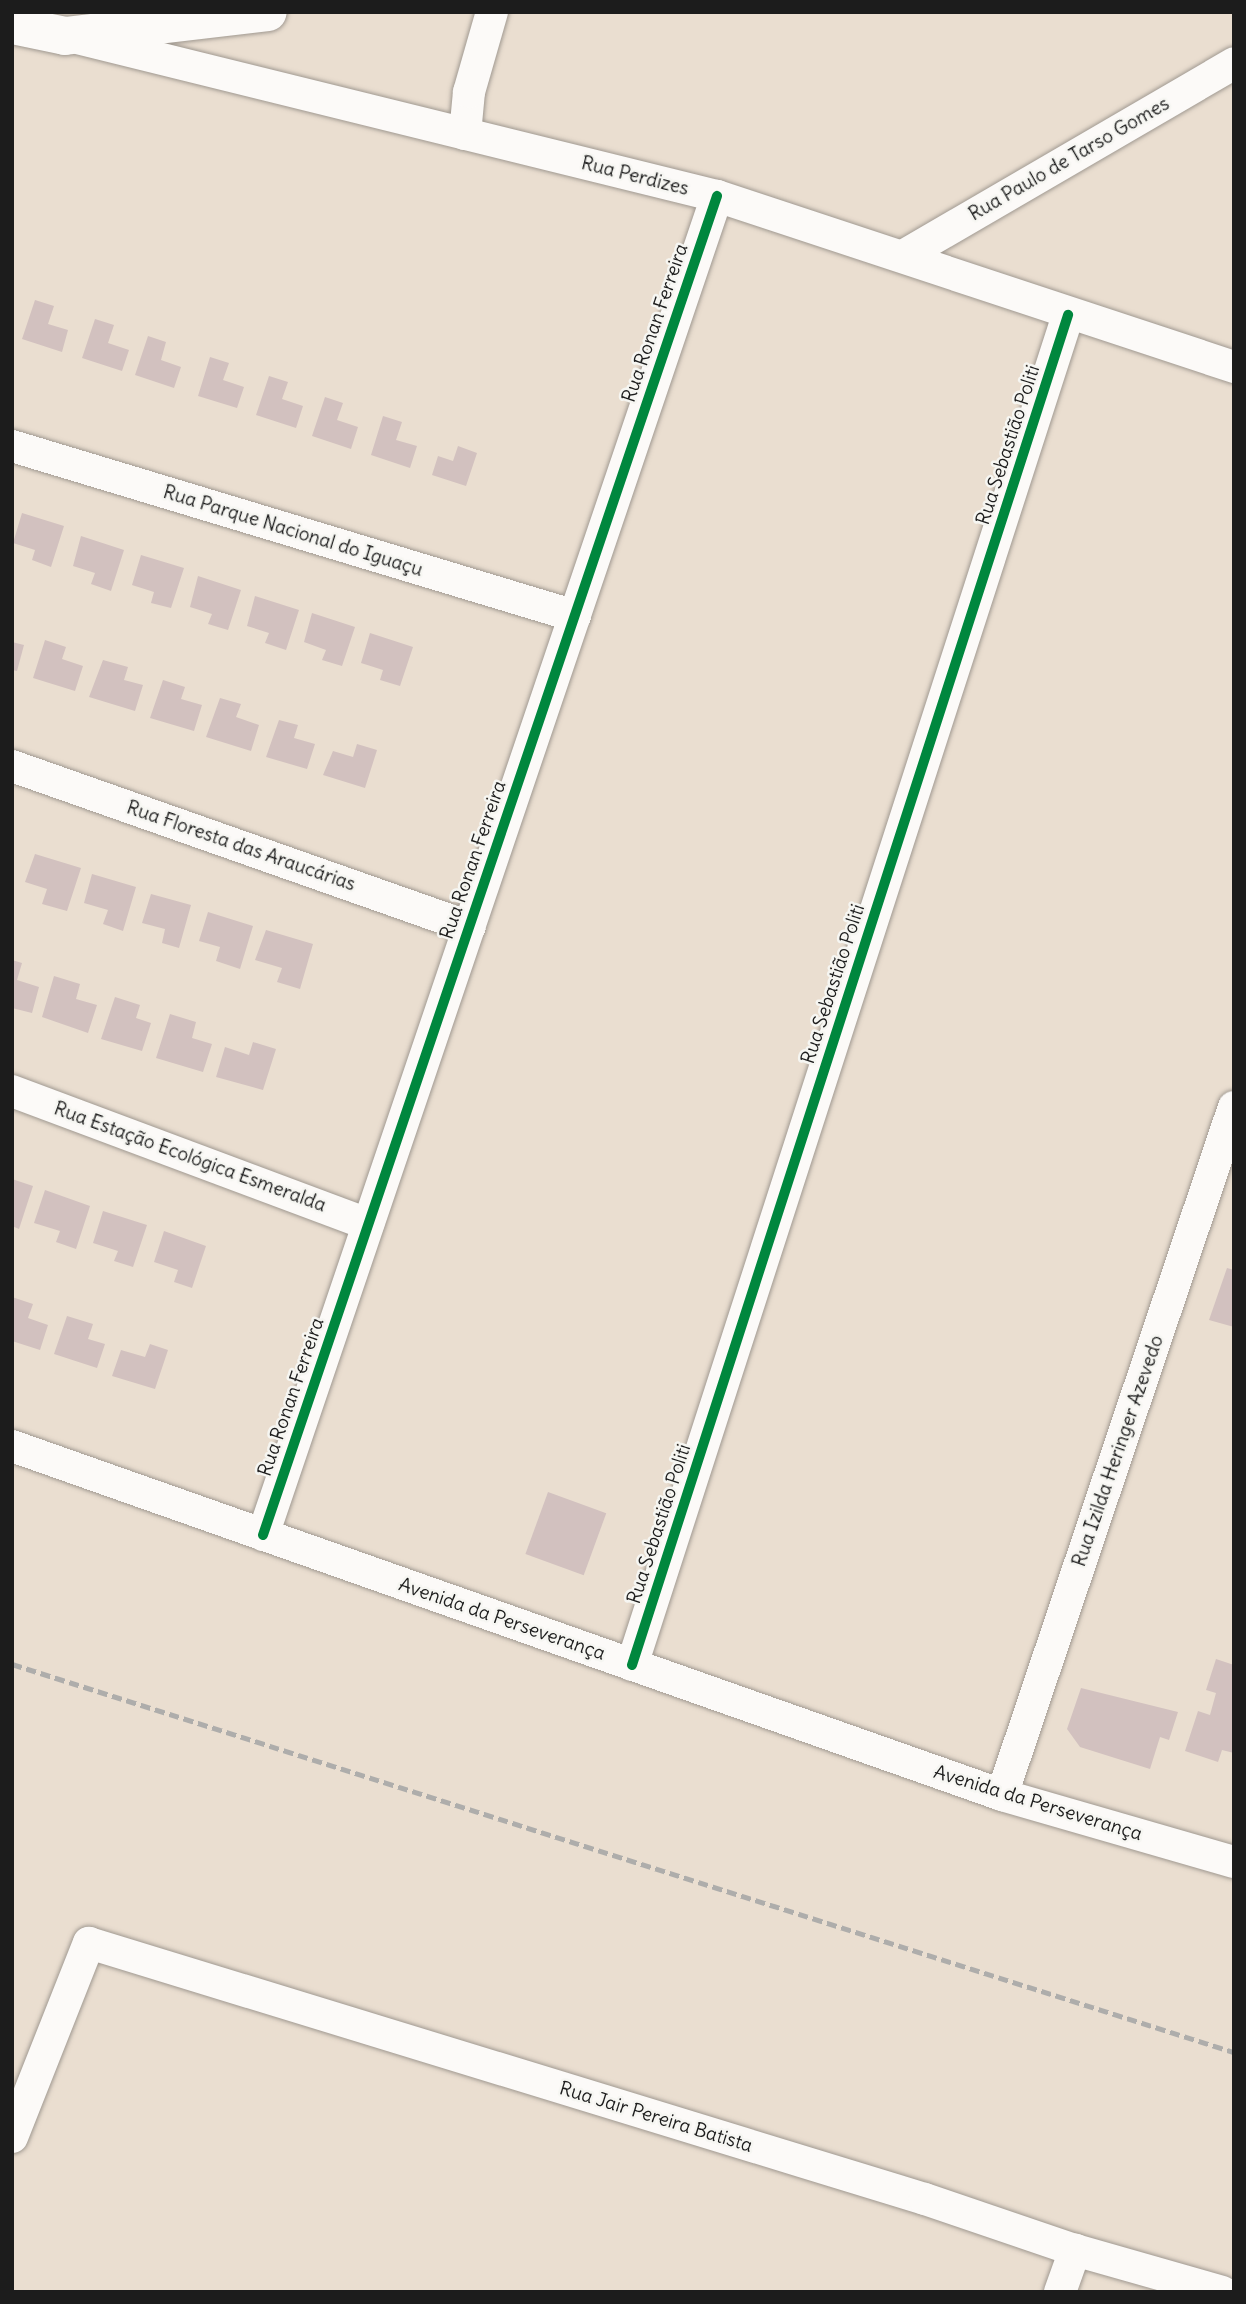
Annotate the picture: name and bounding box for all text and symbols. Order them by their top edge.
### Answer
street label: Rua Paulo de Tarso Gomes [965,92,1173,226]
street label: Rua Perdizes [579,152,691,200]
street label: Rua Ronan Ferreira [617,241,693,405]
street label: Rua Sebastião Politi [971,362,1045,528]
street label: Rua Parque Nacional do Iguaçu [160,481,426,581]
street label: Rua Ronan Ferreira [435,778,511,942]
street label: Rua Floresta das Araucárias [124,796,358,896]
street label: Rua Sebastião Politi [796,901,870,1067]
street label: Rua Estação Ecológica Esmeralda [51,1097,329,1217]
street label: Rua Ronan Ferreira [253,1315,329,1479]
street label: Rua Izilda Heringer Azevedo [1068,1332,1168,1570]
street label: Rua Sebastião Politi [622,1441,696,1607]
street label: Avenida da Perseverança [396,1573,608,1665]
street label: Avenida da Perseverança [931,1760,1145,1846]
street label: Rua Jair Pereira Batista [557,2077,755,2157]

